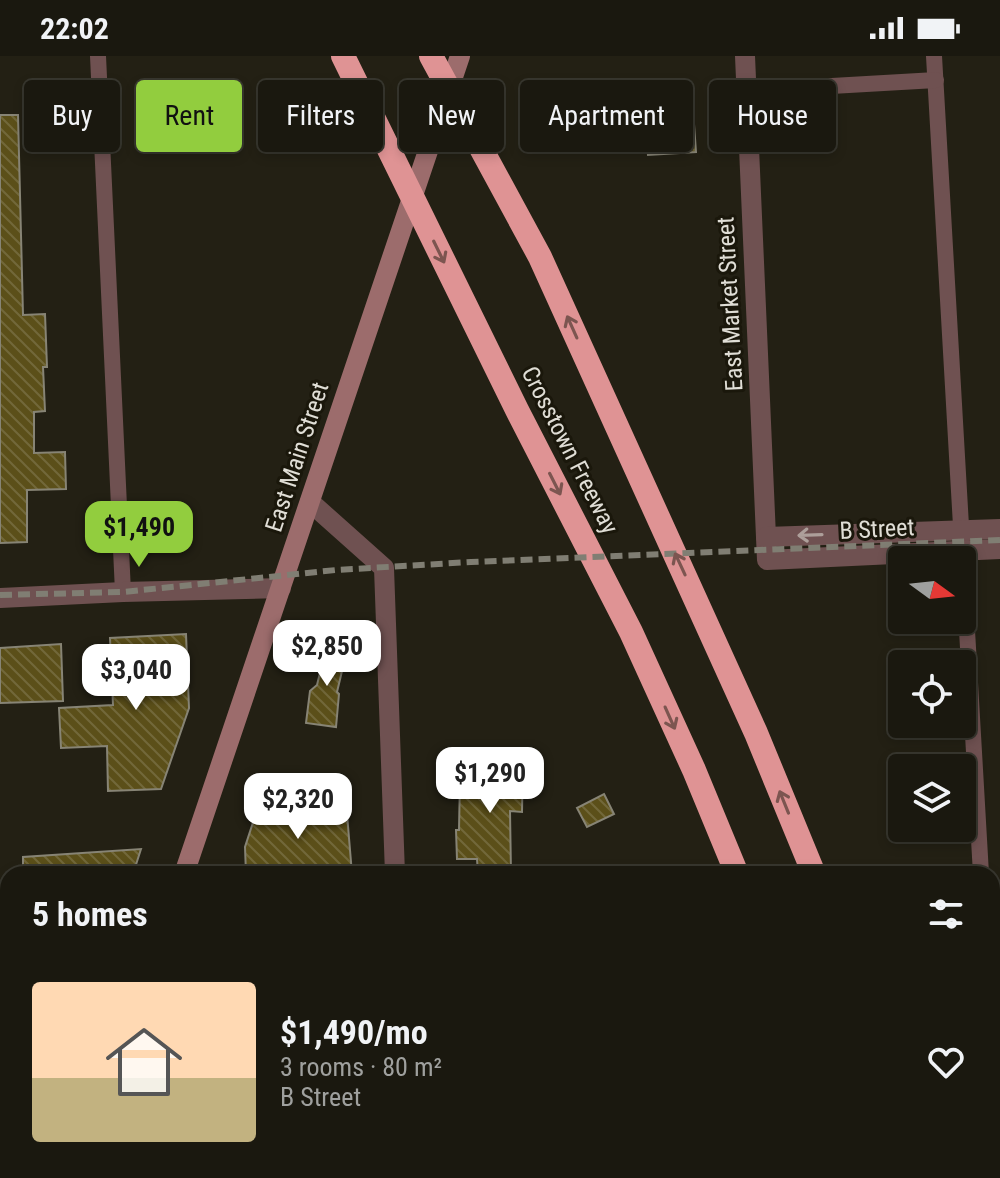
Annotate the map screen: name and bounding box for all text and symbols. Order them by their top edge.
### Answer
text: 22:02 [40,11,109,46]
chip: Buy [24,80,120,152]
chip: Rent [136,80,242,152]
chip: Filters [258,80,383,152]
chip: New [399,80,504,152]
chip: Apartment [520,80,693,152]
chip: House [709,80,836,152]
street label: East Market Street [711,216,749,392]
one-way arrow [432,239,447,263]
one-way arrow [564,315,579,340]
street label: Crosstown Freeway [516,362,624,538]
street label: East Main Street [260,379,334,535]
one-way arrow [548,472,564,496]
pin: $1,490 [74,501,204,569]
text: $1,490 [103,512,175,542]
street label: B Street [839,513,915,545]
one-way arrow [797,528,824,543]
north arrow [888,546,976,634]
map controls [888,546,976,842]
one-way arrow [672,552,687,576]
pin: $2,850 [262,620,392,688]
text: $2,850 [291,631,363,661]
pin: $3,040 [71,644,201,712]
button: locate [888,650,976,738]
text: $3,040 [100,655,172,685]
one-way arrow [663,706,678,730]
pin: $1,290 [425,747,555,815]
button: layers [888,754,976,842]
text: $1,290 [454,758,526,788]
pin: $2,320 [233,773,363,841]
text: $2,320 [262,784,334,814]
one-way arrow [776,790,791,815]
icon: filters [924,892,968,936]
text: 5 homes [32,894,148,934]
text: $1,490/mo [280,1012,428,1052]
icon: home [96,1014,192,1110]
icon: heart [924,1040,968,1084]
text: 3 rooms · 80 m² [280,1052,442,1082]
text: B Street [280,1082,361,1112]

